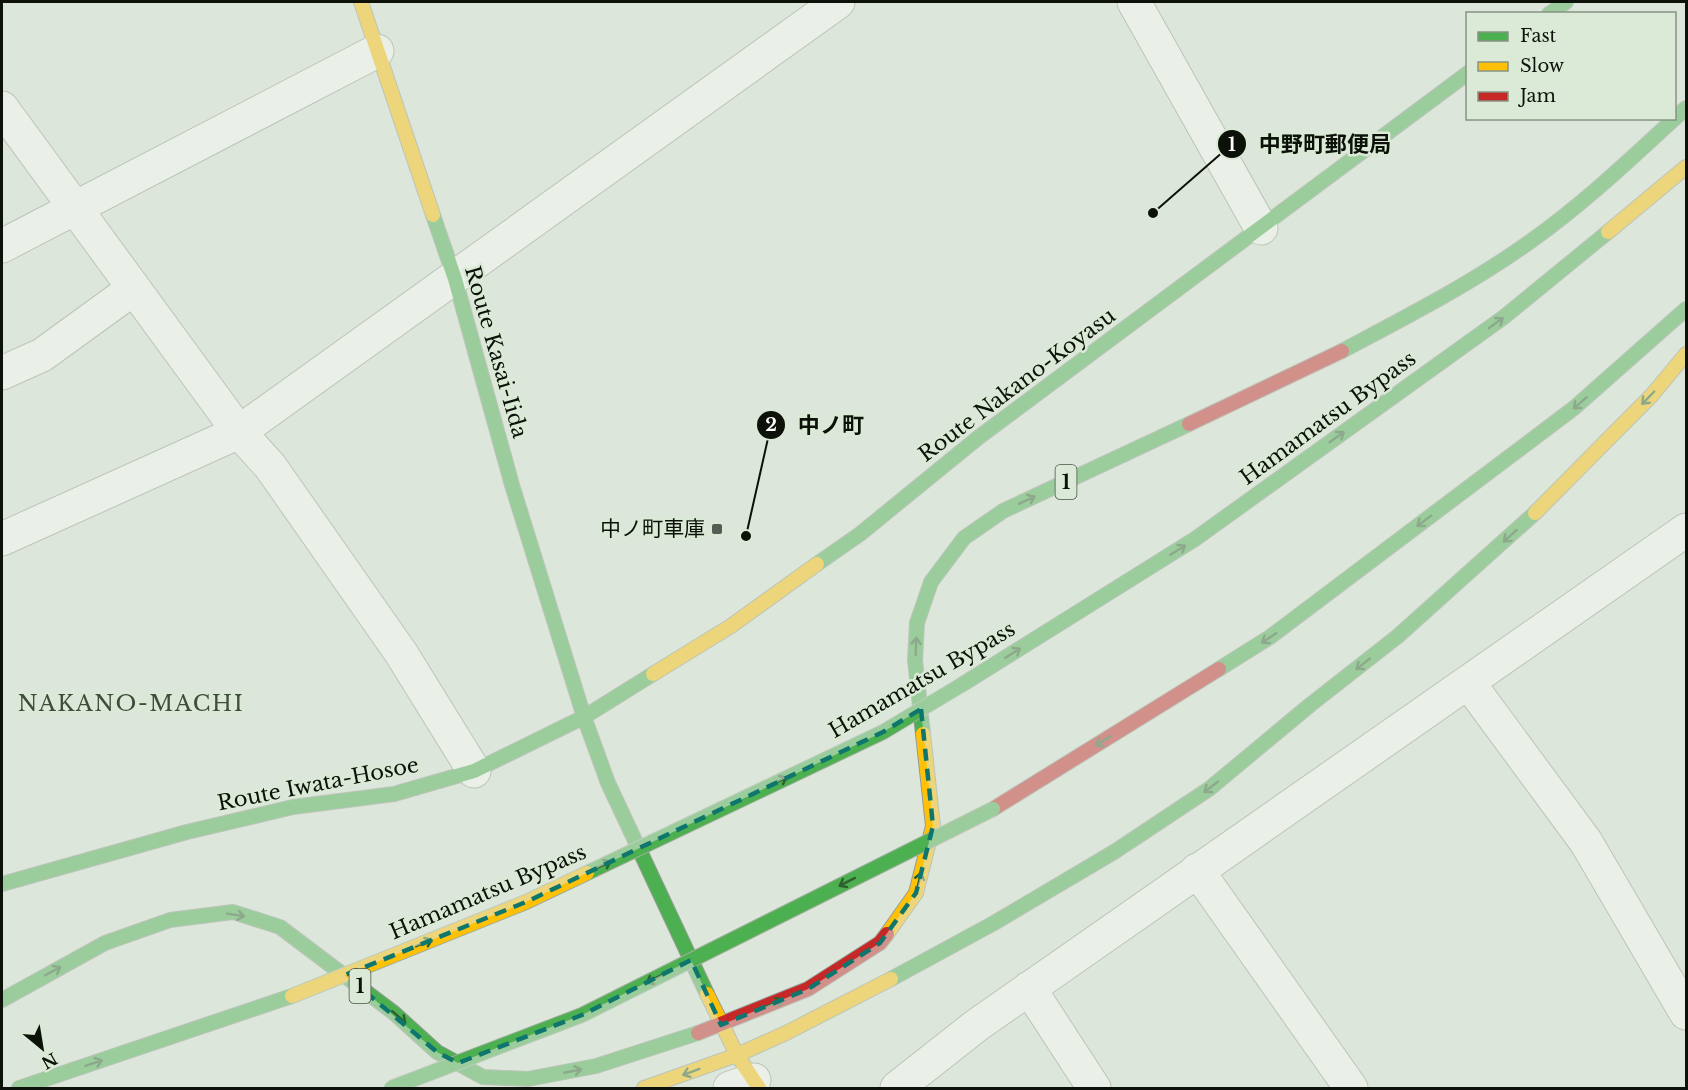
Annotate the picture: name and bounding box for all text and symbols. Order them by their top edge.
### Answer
legend [1466,12,1676,120]
text: Fast [1520,25,1557,47]
text: Slow [1520,55,1565,77]
text: Jam [1518,85,1556,107]
callout: 中野町郵便局 [1217,124,1403,164]
text: 中野町郵便局 [1259,131,1391,158]
text: 1 [1228,134,1236,156]
street label: Route Kasai-Iida [459,263,533,441]
street label: Route Nakano-Koyasu [913,302,1121,468]
one-way arrow [1487,317,1503,329]
street label: Hamamatsu Bypass [1235,345,1421,491]
one-way arrow [1641,390,1655,405]
one-way arrow [1573,396,1588,410]
callout: 中ノ町 [756,405,876,445]
text: 中ノ町 [798,412,864,439]
text: 2 [765,414,777,436]
one-way arrow [1329,431,1345,443]
road number: 1 [1056,465,1076,499]
one-way arrow [1017,494,1035,505]
one-way arrow [1417,515,1433,527]
place label: 中ノ町車庫 [600,516,705,542]
marker: 中ノ町車庫 [710,522,724,536]
one-way arrow [1503,529,1518,543]
one-way arrow [1169,543,1186,555]
street label: Hamamatsu Bypass [824,616,1020,744]
one-way arrow [1261,632,1277,644]
one-way arrow [910,637,921,657]
one-way arrow [1004,647,1021,659]
one-way arrow [1355,657,1371,670]
district label: NAKANO-MACHI [18,690,244,717]
one-way arrow [1095,735,1112,747]
street label: Route Iwata-Hosoe [215,752,421,816]
one-way arrow [770,775,788,787]
one-way arrow [1204,780,1220,793]
street label: Hamamatsu Bypass [386,839,590,945]
one-way arrow [594,859,612,871]
one-way arrow [914,871,926,890]
one-way arrow [838,877,856,888]
one-way arrow [226,909,245,920]
one-way arrow [415,937,433,948]
one-way arrow [43,965,61,976]
road number: 1 [350,969,370,1003]
one-way arrow [645,974,663,985]
one-way arrow [766,997,784,1008]
one-way arrow [391,1010,406,1024]
north arrow [12,1018,72,1078]
text: N [38,1049,61,1073]
one-way arrow [84,1057,103,1068]
one-way arrow [563,1064,582,1076]
one-way arrow [682,1068,701,1079]

